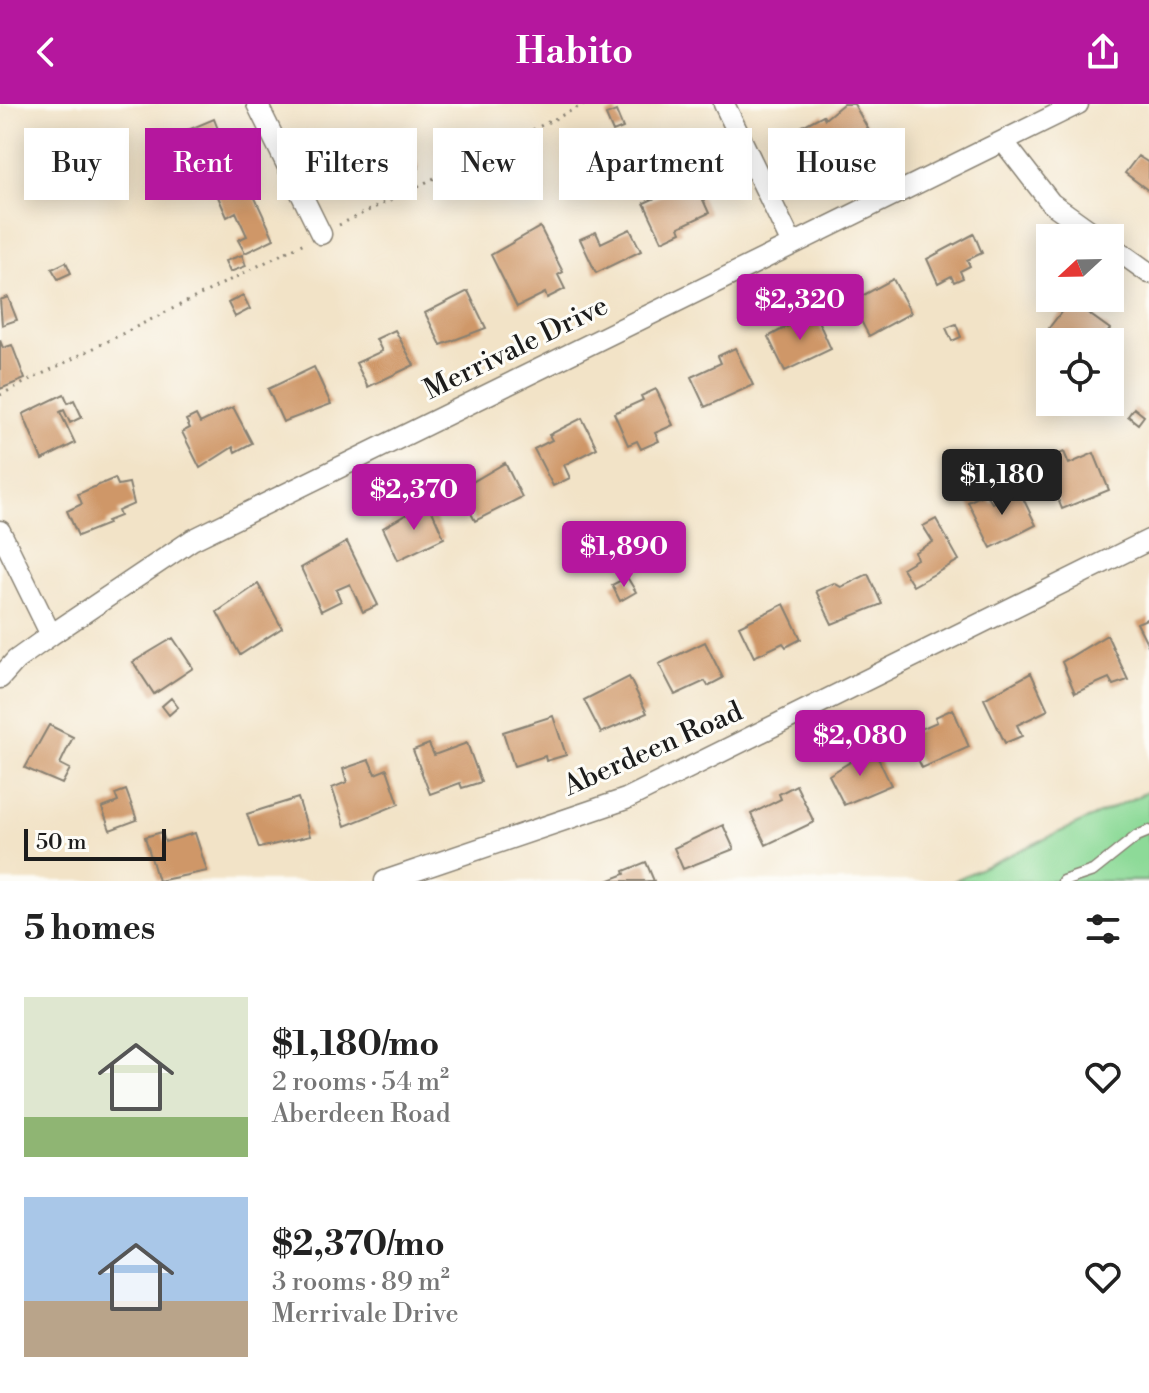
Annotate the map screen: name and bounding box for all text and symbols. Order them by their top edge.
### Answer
icon: back [24,30,68,74]
text: Habito [516,30,633,75]
icon: share [1081,30,1125,74]
chip: Buy [24,128,129,200]
chip: Rent [145,128,261,200]
chip: Filters [277,128,417,200]
chip: New [433,128,543,200]
chip: Apartment [559,128,752,200]
chip: House [768,128,905,200]
north arrow [1036,224,1124,312]
map controls [1036,224,1124,416]
pin: $2,320 [735,274,865,342]
text: $2,320 [755,284,845,316]
street label: Merrivale Drive [418,288,614,408]
button: locate [1036,328,1124,416]
pin: $1,180 [937,449,1067,517]
text: $1,180 [960,459,1044,491]
pin: $2,370 [349,464,479,532]
text: $2,370 [370,474,458,506]
pin: $1,890 [559,521,689,589]
text: $1,890 [580,531,668,563]
street label: Aberdeen Road [557,694,748,804]
pin: $2,080 [795,710,925,778]
text: $2,080 [813,720,907,752]
scale bar [24,825,166,861]
text: 50 m [36,829,87,856]
icon: filters [1081,907,1125,951]
text: 5 homes [24,908,155,950]
text: $1,180/mo [272,1024,439,1066]
icon: home [88,1029,184,1125]
icon: heart [1081,1055,1125,1099]
text: 2 rooms · 54 m² [272,1066,449,1098]
text: Aberdeen Road [272,1098,451,1130]
text: $2,370/mo [272,1224,445,1266]
icon: home [88,1229,184,1325]
icon: heart [1081,1255,1125,1299]
text: 3 rooms · 89 m² [272,1266,450,1298]
text: Merrivale Drive [272,1298,459,1330]

